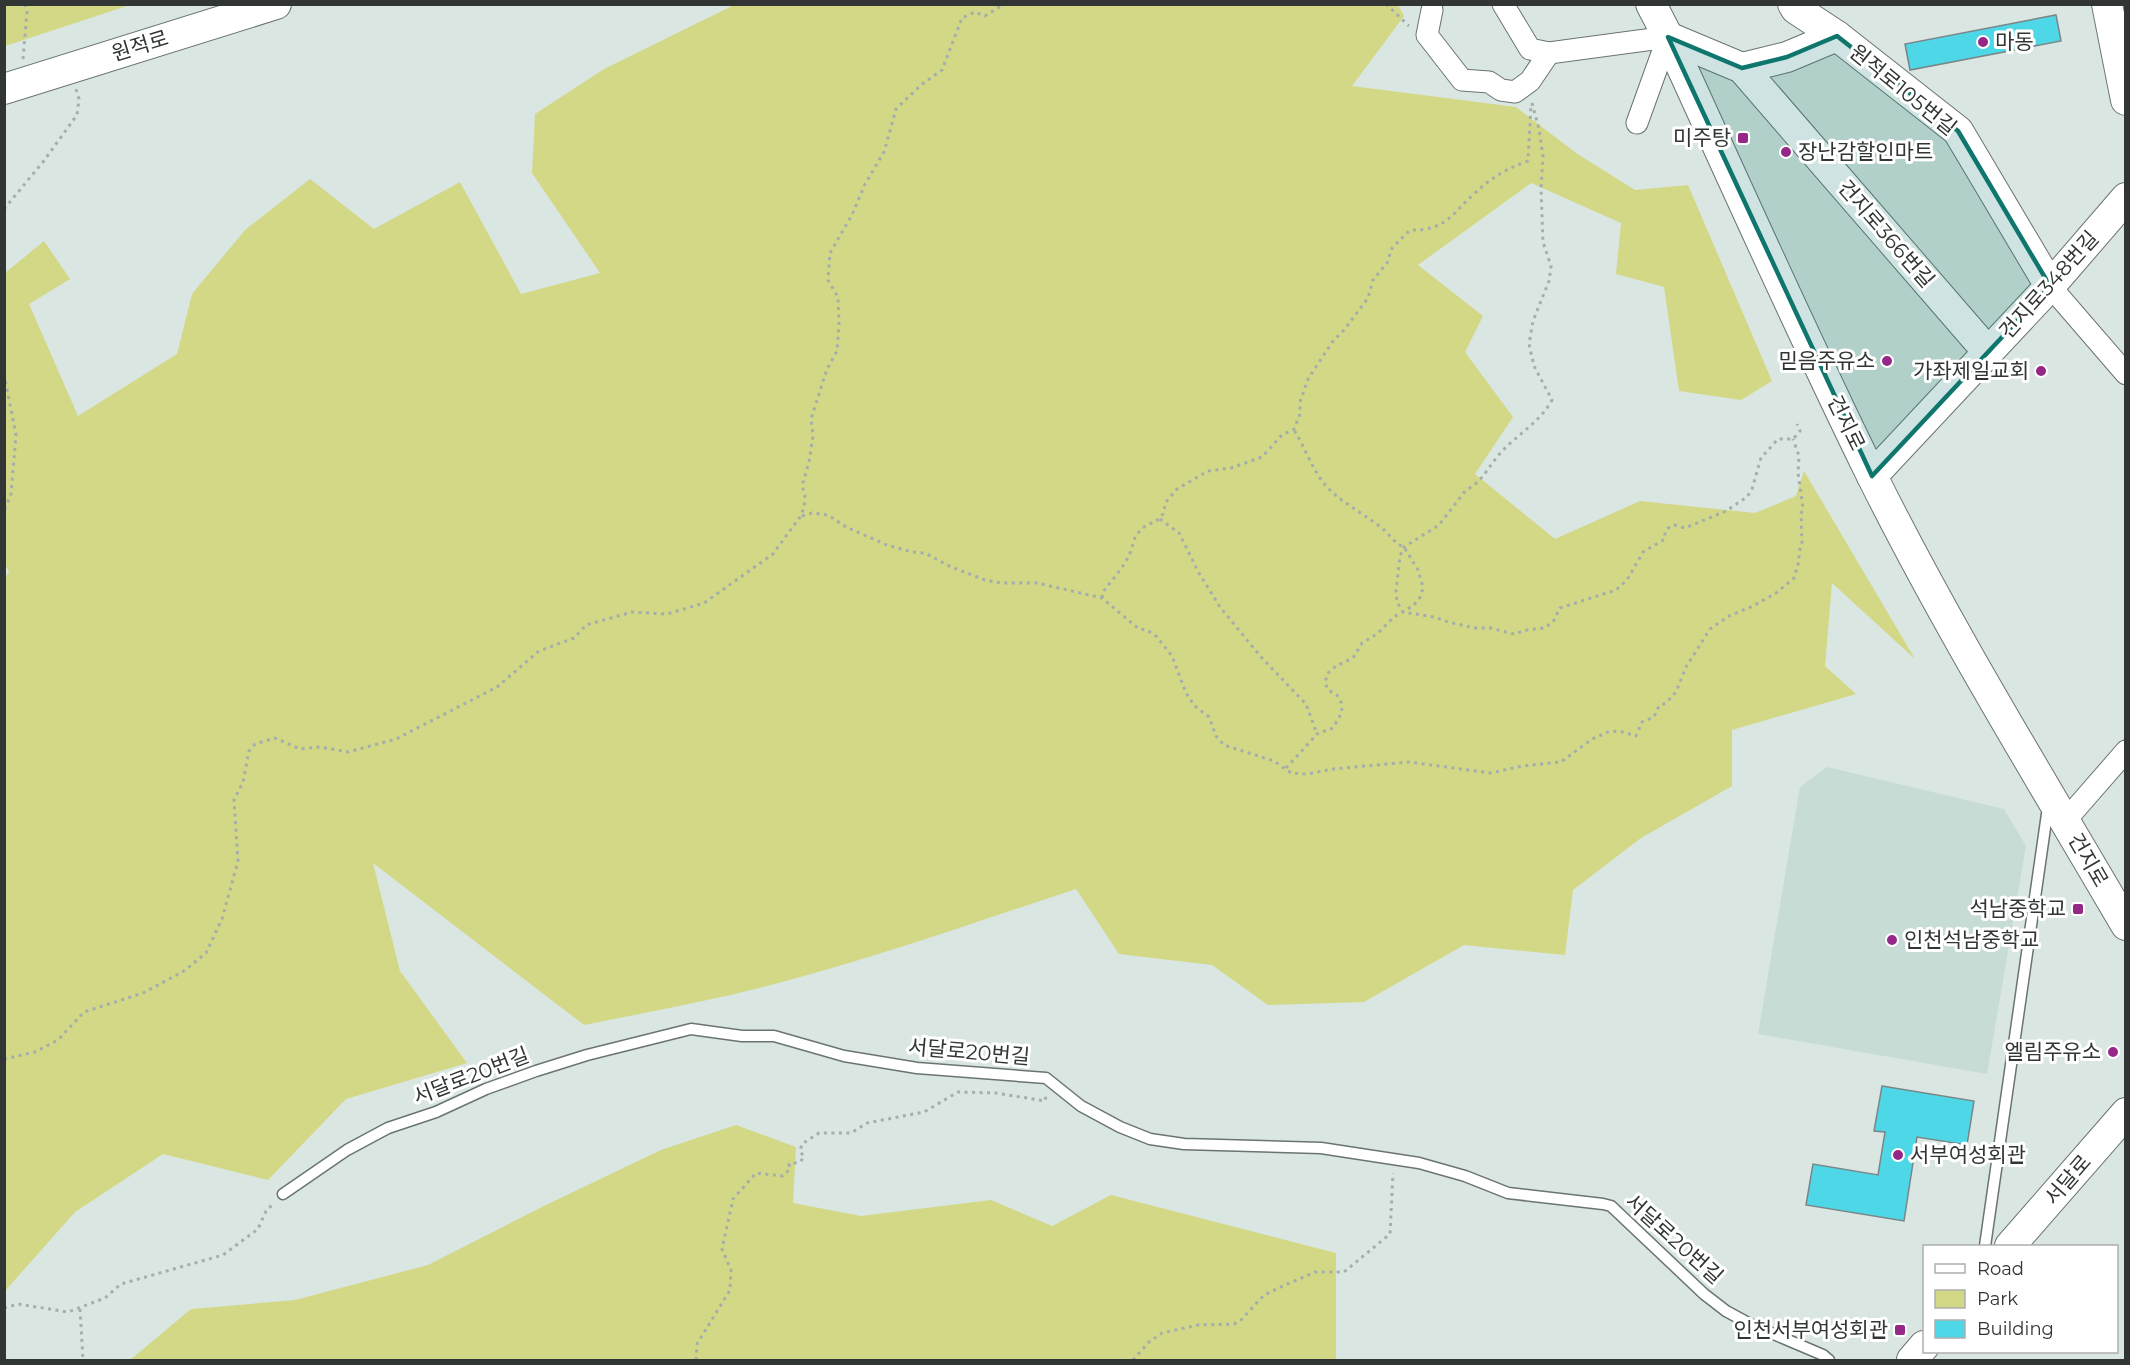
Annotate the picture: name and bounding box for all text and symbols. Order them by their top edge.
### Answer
street label: 원적로 [108,25,171,66]
place label: 마동 [1995,29,2034,54]
marker: 마동 [1976,35,1990,49]
street label: 원적로105번길 [1845,39,1962,140]
place label: 미주탕 [1673,125,1731,150]
marker: 미주탕 [1736,131,1750,145]
place label: 장난감할인마트 [1798,139,1933,164]
marker: 장난감할인마트 [1779,145,1793,159]
street label: 건지로366번길 [1833,175,1940,292]
street label: 건지로348번길 [1994,226,2103,344]
place label: 믿음주유소 [1778,348,1875,373]
marker: 믿음주유소 [1880,354,1894,368]
place label: 가좌제일교회 [1913,358,2029,383]
marker: 가좌제일교회 [2034,364,2048,378]
street label: 건지로 [1823,391,1870,454]
street label: 건지로 [2063,828,2114,891]
place label: 석남중학교 [1969,896,2066,921]
marker: 석남중학교 [2071,902,2085,916]
place label: 인천석남중학교 [1904,927,2039,952]
marker: 인천석남중학교 [1885,933,1899,947]
street label: 서달로20번길 [907,1034,1031,1069]
place label: 엘림주유소 [2004,1039,2101,1064]
street label: 서달로20번길 [409,1042,532,1109]
marker: 엘림주유소 [2106,1045,2120,1059]
place label: 서부여성회관 [1910,1142,2026,1167]
marker: 서부여성회관 [1891,1148,1905,1162]
street label: 서달로 [2039,1150,2096,1210]
street label: 서달로20번길 [1620,1188,1728,1289]
legend [1923,1245,2118,1353]
text: Road [1977,1258,2024,1280]
text: Park [1977,1288,2018,1310]
place label: 인천서부여성회관 [1733,1317,1888,1342]
text: Building [1977,1318,2054,1340]
marker: 인천서부여성회관 [1893,1323,1907,1337]

